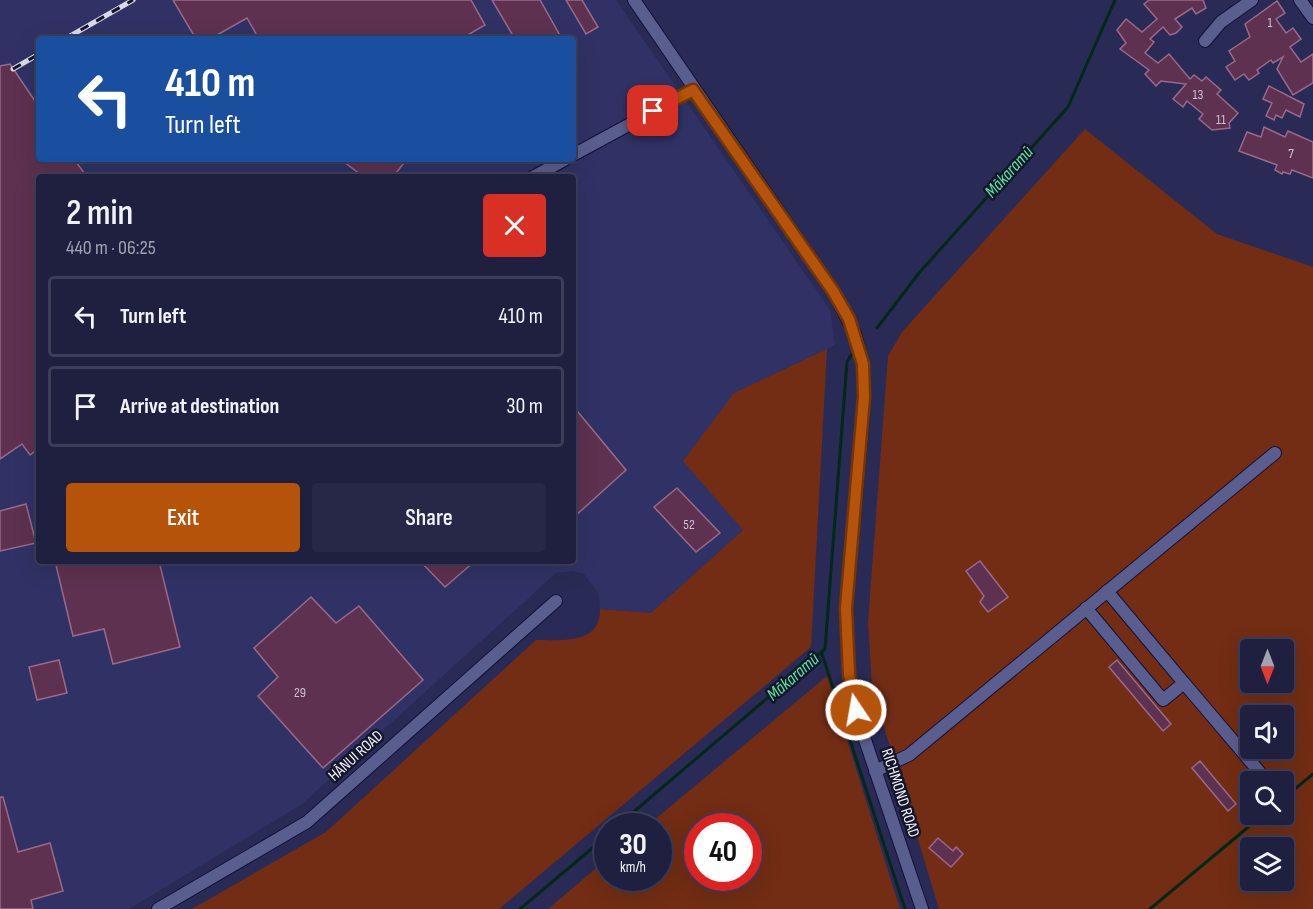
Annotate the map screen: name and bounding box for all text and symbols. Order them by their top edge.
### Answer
house number: 1 [1268,14,1273,31]
text: 410 m [165,58,255,109]
icon: left [66,60,144,138]
pin [627,85,678,136]
house number: 13 [1193,86,1204,103]
icon: arrive [636,94,669,127]
text: Turn left [165,109,241,141]
house number: 11 [1216,111,1226,128]
water label: Mākaramū [980,141,1038,202]
house number: 7 [1288,145,1294,162]
text: 2 min [66,192,133,235]
button: close [483,194,546,257]
text: 440 m · 06:25 [66,236,156,260]
icon: left [69,300,102,333]
text: Turn left [120,303,186,330]
text: 410 m [499,303,543,330]
icon: arrive [69,390,102,423]
text: Arrive at destination [120,393,279,420]
text: 30 m [506,393,543,420]
button: Exit [66,483,300,552]
button: Share [312,483,546,552]
house number: 52 [683,516,695,533]
north arrow [1240,639,1294,693]
map controls [1240,639,1294,891]
water label: Mākaramū [763,648,824,705]
position arrow [824,678,888,742]
house number: 29 [294,684,306,701]
button: sound [1240,705,1294,759]
street label: HĀNUI ROAD [325,727,387,785]
street label: RICHMOND ROAD [877,746,923,840]
button: search [1240,771,1294,825]
speed limit sign: 40 [684,813,762,891]
text: 30 [619,827,647,863]
button: layers [1240,837,1294,891]
text: km/h [620,858,646,877]

